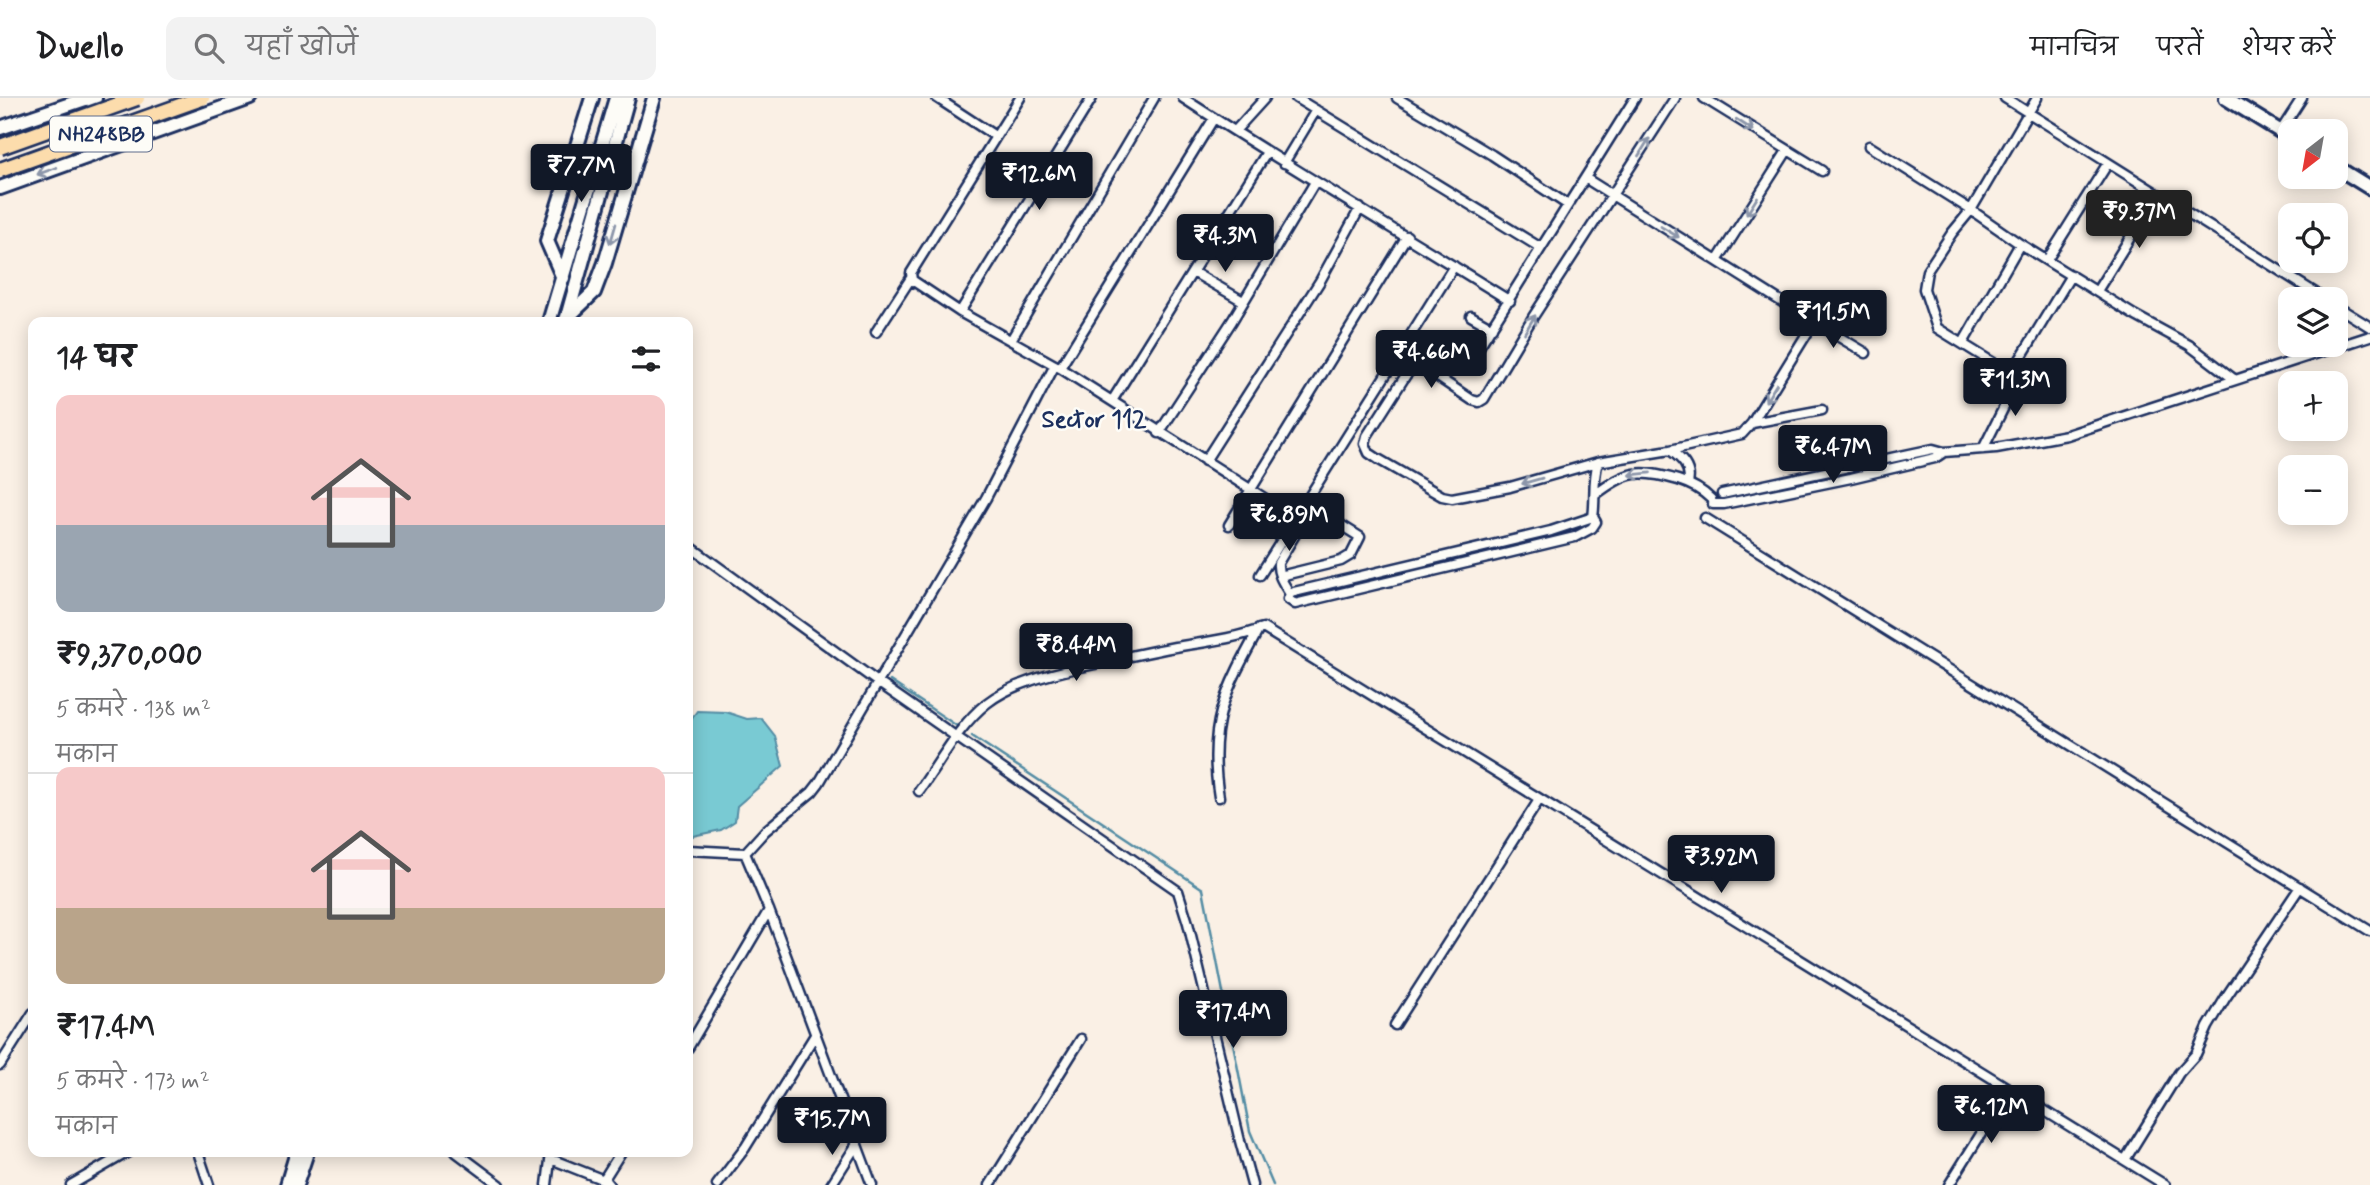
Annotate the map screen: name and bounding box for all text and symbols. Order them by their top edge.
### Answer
search box [166,17,656,80]
text: Dwello [35,26,124,70]
icon: search [190,29,228,67]
text: यहाँ खोजें [246,31,358,65]
text: मानचित्र [2030,33,2118,64]
text: परतें [2156,33,2203,64]
text: शेयर करें [2241,33,2335,64]
road number: NH248BB [50,117,152,152]
one-way arrow [1735,118,1755,132]
north arrow [2278,119,2348,189]
map controls [2278,119,2348,525]
one-way arrow [1637,137,1651,157]
pin: ₹7.7M [532,144,630,204]
text: ₹7.7M [547,152,615,182]
pin: ₹12.6M [982,152,1096,212]
text: ₹12.6M [1002,160,1076,190]
one-way arrow [37,166,59,178]
pin: ₹9.37M [2082,190,2196,250]
one-way arrow [1745,196,1759,215]
text: ₹9.37M [2102,198,2176,228]
button: locate [2278,203,2348,273]
pin: ₹4.3M [1176,214,1274,274]
text: ₹4.3M [1193,222,1257,252]
one-way arrow [606,223,619,245]
one-way arrow [1660,225,1680,239]
button: layers [2278,287,2348,357]
pin: ₹11.5M [1776,290,1890,350]
text: ₹11.5M [1796,298,1870,328]
one-way arrow [1523,314,1537,334]
pin: ₹4.66M [1374,330,1488,390]
text: ₹4.66M [1392,338,1470,368]
text: 14 घर [56,339,136,378]
icon: filters [627,340,665,378]
pin: ₹11.3M [1958,358,2072,418]
text: ₹11.3M [1979,366,2051,396]
button: + [2278,371,2348,441]
one-way arrow [1764,382,1778,402]
district label: Sector 112 [1041,405,1147,436]
pin: ₹6.47M [1776,426,1890,485]
text: ₹6.47M [1794,433,1872,463]
icon: home [298,440,424,566]
button: − [2278,455,2348,525]
one-way arrow [1629,468,1652,481]
one-way arrow [1522,475,1544,488]
pin: ₹6.89M [1232,494,1346,553]
text: ₹6.89M [1249,501,1329,531]
pin: ₹8.44M [1019,624,1133,683]
text: ₹8.44M [1035,631,1117,661]
text: ₹9,370,000 [56,636,202,675]
text: 5 कमरे · 138 m² [56,695,211,725]
text: मकान [56,741,117,771]
icon: home [298,812,424,938]
pin: ₹3.92M [1664,836,1778,895]
text: ₹3.92M [1684,843,1758,873]
pin: ₹17.4M [1176,990,1290,1050]
text: ₹17.4M [1195,998,1271,1028]
text: ₹17.4M [56,1008,155,1047]
text: 5 कमरे · 173 m² [56,1067,210,1097]
pin: ₹6.12M [1934,1086,2048,1145]
text: ₹6.12M [1954,1093,2028,1123]
pin: ₹15.7M [775,1098,889,1157]
text: ₹15.7M [793,1105,871,1135]
text: मकान [56,1113,117,1143]

